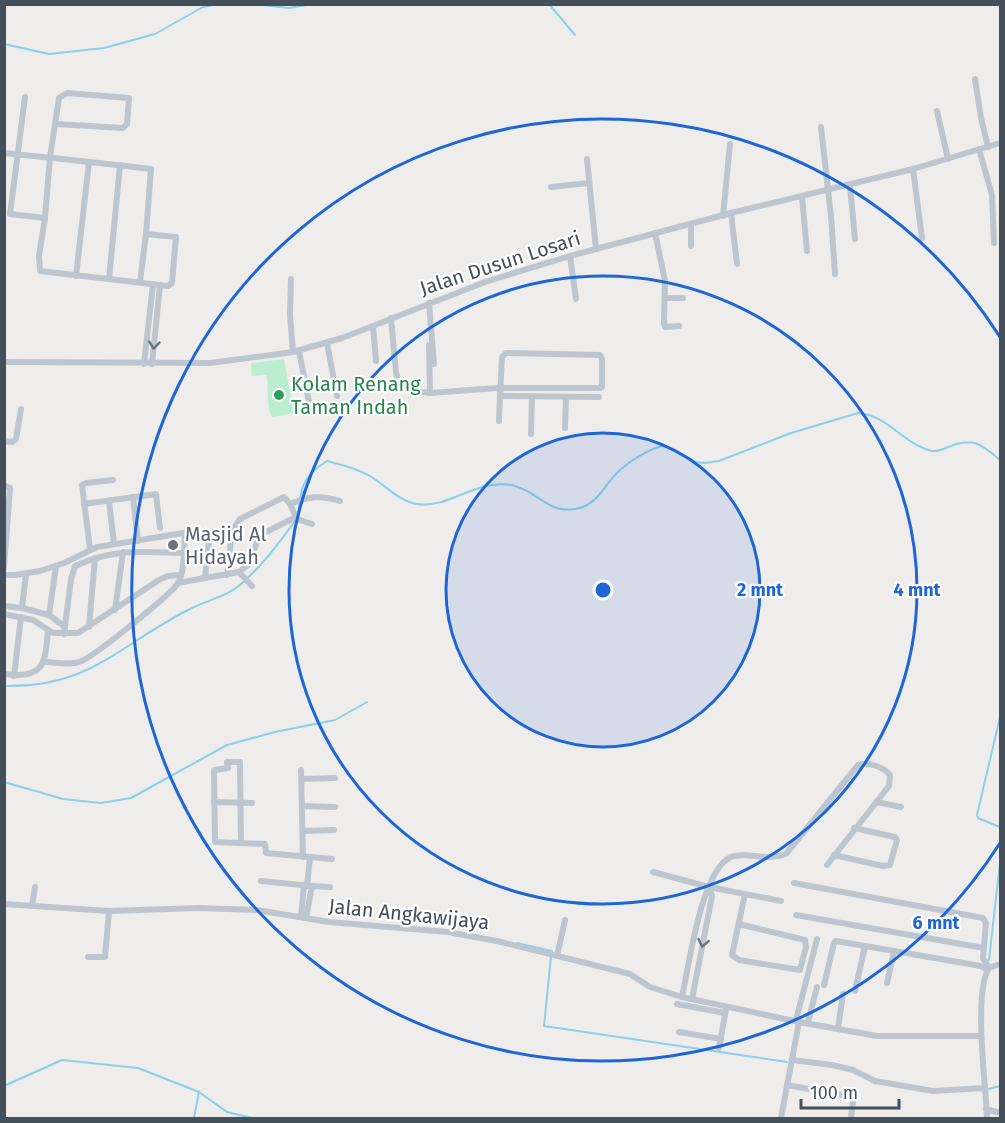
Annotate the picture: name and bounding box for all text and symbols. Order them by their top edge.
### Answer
street label: Jalan Dusun Losari [417,226,583,300]
one-way arrow [148,340,161,350]
place label: Kolam Renang Taman Indah [291,372,421,419]
marker: Kolam Renang Taman Indah [272,388,286,402]
place label: Masjid Al Hidayah [185,522,267,569]
marker: Masjid Al Hidayah [166,538,180,552]
text: 2 mnt [737,579,784,601]
text: 4 mnt [894,579,942,601]
centre of rings [593,580,613,600]
street label: Jalan Angkawijaya [328,894,490,934]
text: 6 mnt [913,912,961,934]
one-way arrow [697,937,710,947]
scale bar [801,1072,898,1110]
text: 100 m [810,1082,858,1104]

